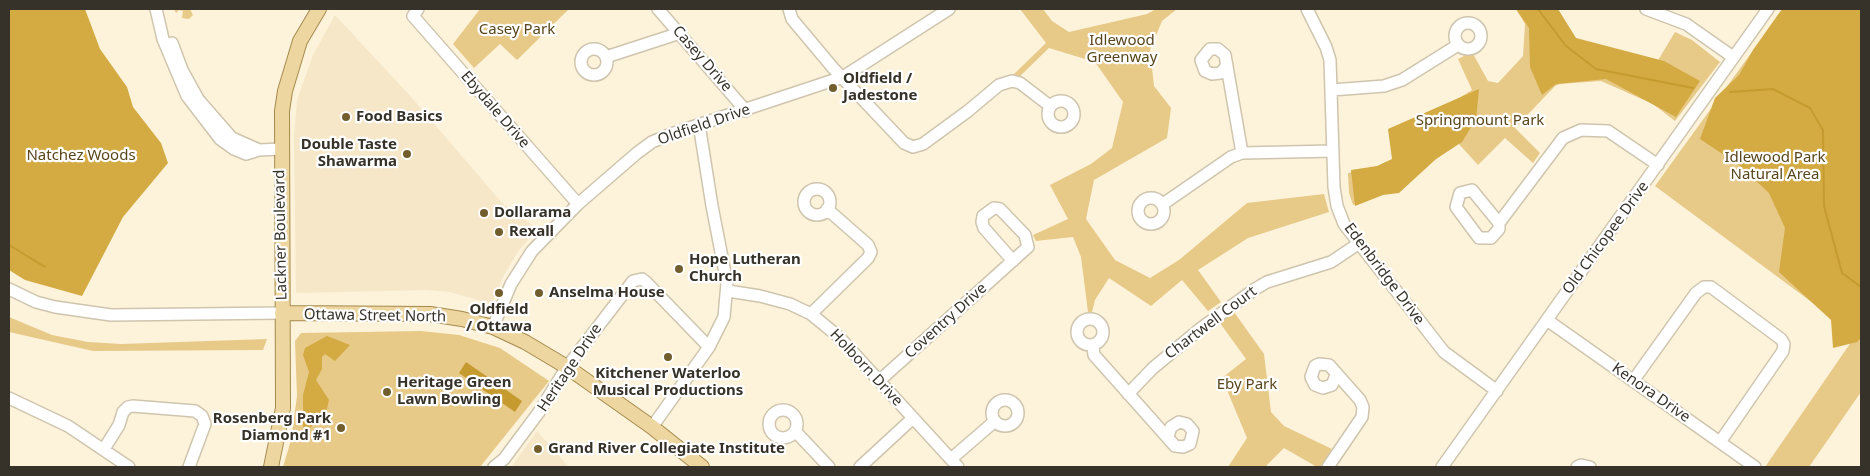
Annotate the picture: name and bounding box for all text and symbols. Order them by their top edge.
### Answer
park label: Casey Park [479,21,555,39]
street label: Casey Drive [668,22,736,96]
park label: Idlewood Greenway [1087,32,1157,67]
street label: Ebydale Drive [457,68,533,152]
place label: Oldfield / Jadestone [843,70,918,105]
marker: Oldfield / Jadestone [827,82,839,94]
street label: Oldfield Drive [656,101,752,149]
place label: Food Basics [356,108,443,126]
marker: Food Basics [340,111,352,123]
park label: Springmount Park [1416,112,1544,130]
place label: Double Taste Shawarma [301,136,397,171]
park label: Natchez Woods [26,147,136,165]
marker: Double Taste Shawarma [401,148,413,160]
park label: Idlewood Park Natural Area [1724,149,1826,184]
street label: Lackner Boulevard [271,170,291,300]
street label: Old Chicopee Drive [1559,178,1653,298]
place label: Dollarama [494,204,571,222]
marker: Dollarama [478,207,490,219]
street label: Edenbridge Drive [1340,220,1428,328]
place label: Rexall [509,223,554,241]
marker: Rexall [493,226,505,238]
place label: Hope Lutheran Church [689,251,801,286]
marker: Hope Lutheran Church [673,263,685,275]
street label: Coventry Drive [901,280,991,362]
street label: Chartwell Court [1162,283,1260,363]
place label: Anselma House [549,284,665,302]
marker: Oldfield / Ottawa [493,287,505,299]
marker: Anselma House [533,287,545,299]
place label: Oldfield / Ottawa [466,301,532,336]
street label: Ottawa Street North [304,306,446,326]
street label: Heritage Drive [534,321,606,415]
street label: Holborn Drive [826,326,906,410]
marker: Kitchener Waterloo Musical Productions [662,351,674,363]
street label: Kenora Drive [1608,359,1694,427]
place label: Kitchener Waterloo Musical Productions [593,365,743,400]
place label: Heritage Green Lawn Bowling [397,374,511,409]
park label: Eby Park [1217,376,1277,394]
marker: Heritage Green Lawn Bowling [381,386,393,398]
place label: Rosenberg Park Diamond #1 [213,410,331,445]
marker: Rosenberg Park Diamond #1 [335,422,347,434]
place label: Grand River Collegiate Institute [548,440,785,458]
marker: Grand River Collegiate Institute [532,443,544,455]

